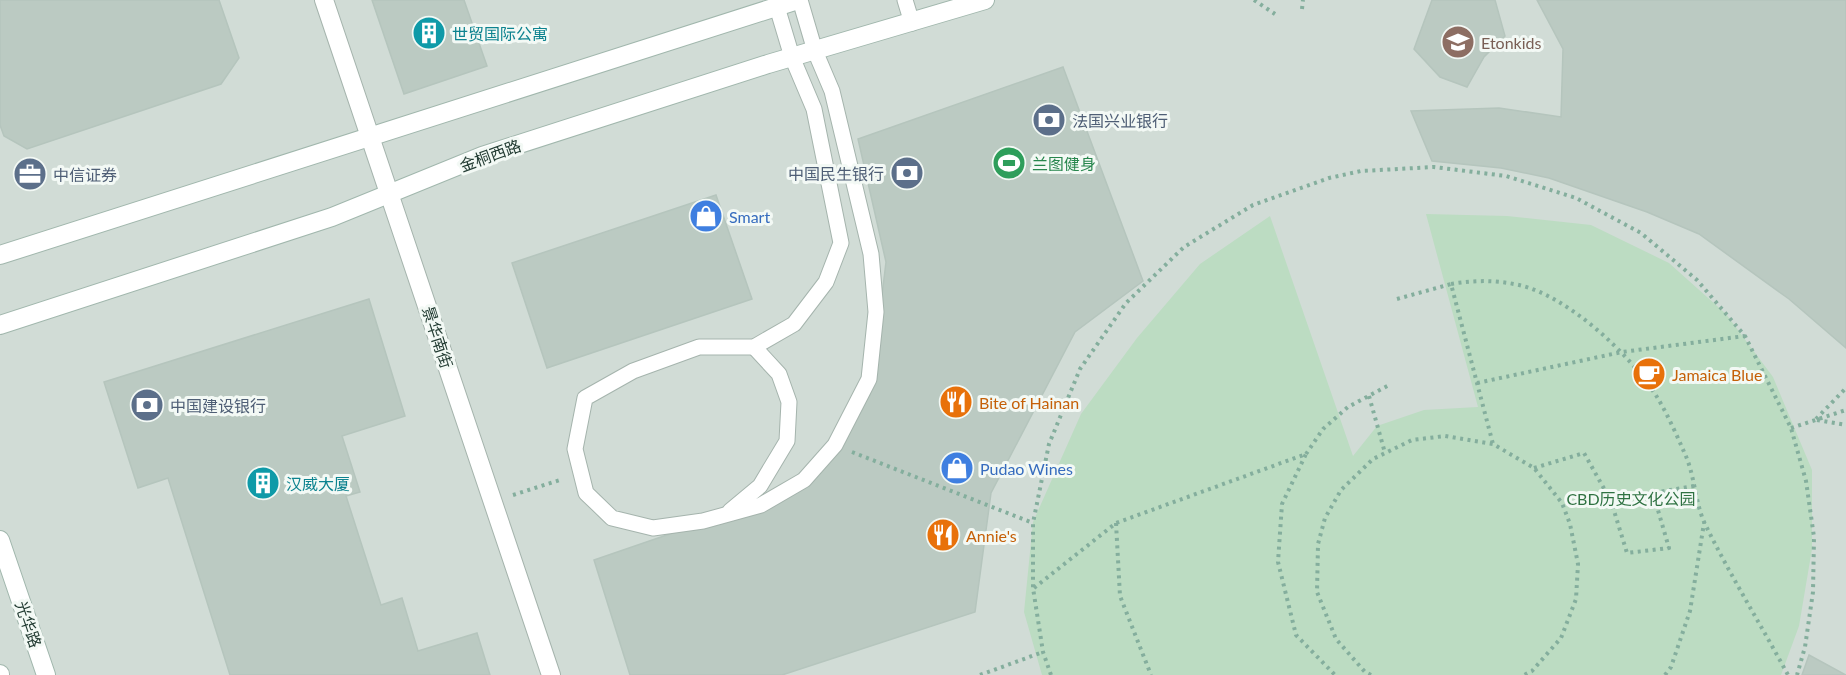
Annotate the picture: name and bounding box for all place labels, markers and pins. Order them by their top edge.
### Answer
building icon: 世贸国际公寓 [411,15,447,51]
place label: 世贸国际公寓 [452,24,548,43]
school or university icon: Etonkids [1440,24,1476,60]
place label: Etonkids [1481,33,1542,52]
bank icon: 法国兴业银行 [1031,102,1067,138]
place label: 法国兴业银行 [1072,111,1168,130]
sports icon: 兰图健身 [991,145,1027,181]
place label: 兰图健身 [1032,154,1096,173]
bank icon: 中国民生银行 [889,155,925,191]
office icon: 中信证券 [12,156,48,192]
place label: 中国民生银行 [788,164,884,183]
place label: 中信证券 [53,165,117,184]
shop icon: Smart [688,198,724,234]
place label: Smart [729,207,770,226]
cafe icon: Jamaica Blue [1631,356,1667,392]
place label: Jamaica Blue [1672,365,1762,384]
restaurant icon: Bite of Hainan [938,384,974,420]
bank icon: 中国建设银行 [129,387,165,423]
place label: Bite of Hainan [979,393,1079,412]
place label: 中国建设银行 [170,396,266,415]
shop icon: Pudao Wines [939,450,975,486]
place label: Pudao Wines [980,459,1073,478]
building icon: 汉威大厦 [245,465,281,501]
place label: 汉威大厦 [286,474,350,493]
restaurant icon: Annie's [925,517,961,553]
place label: Annie's [966,526,1017,545]

